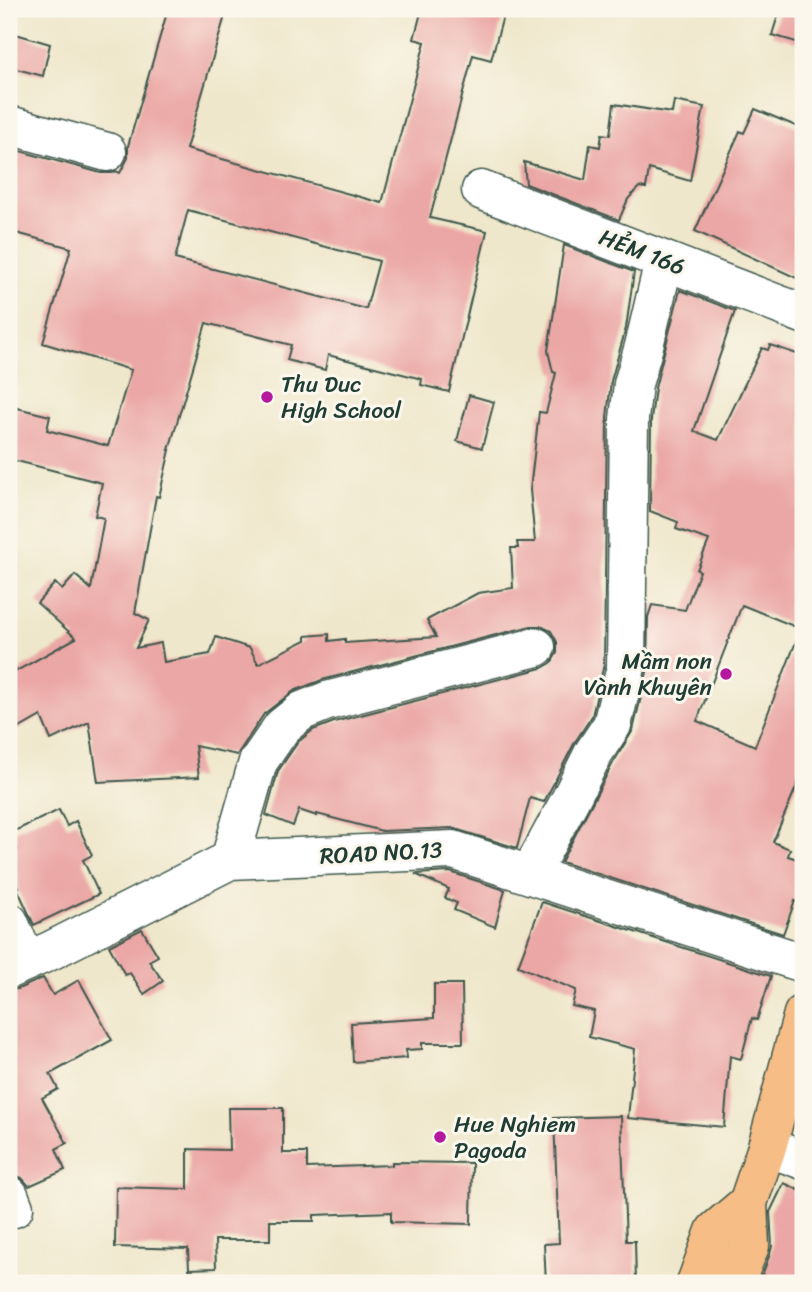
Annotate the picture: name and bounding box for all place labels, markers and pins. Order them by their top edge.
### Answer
place label: Thu Duc High School [281,364,402,431]
marker: Thu Duc High School [259,389,275,405]
place label: Mầm non Vành Khuyên [583,641,713,708]
marker: Mầm non Vành Khuyên [718,666,734,682]
place label: Hue Nghiem Pagoda [454,1104,576,1171]
marker: Hue Nghiem Pagoda [432,1129,448,1145]

